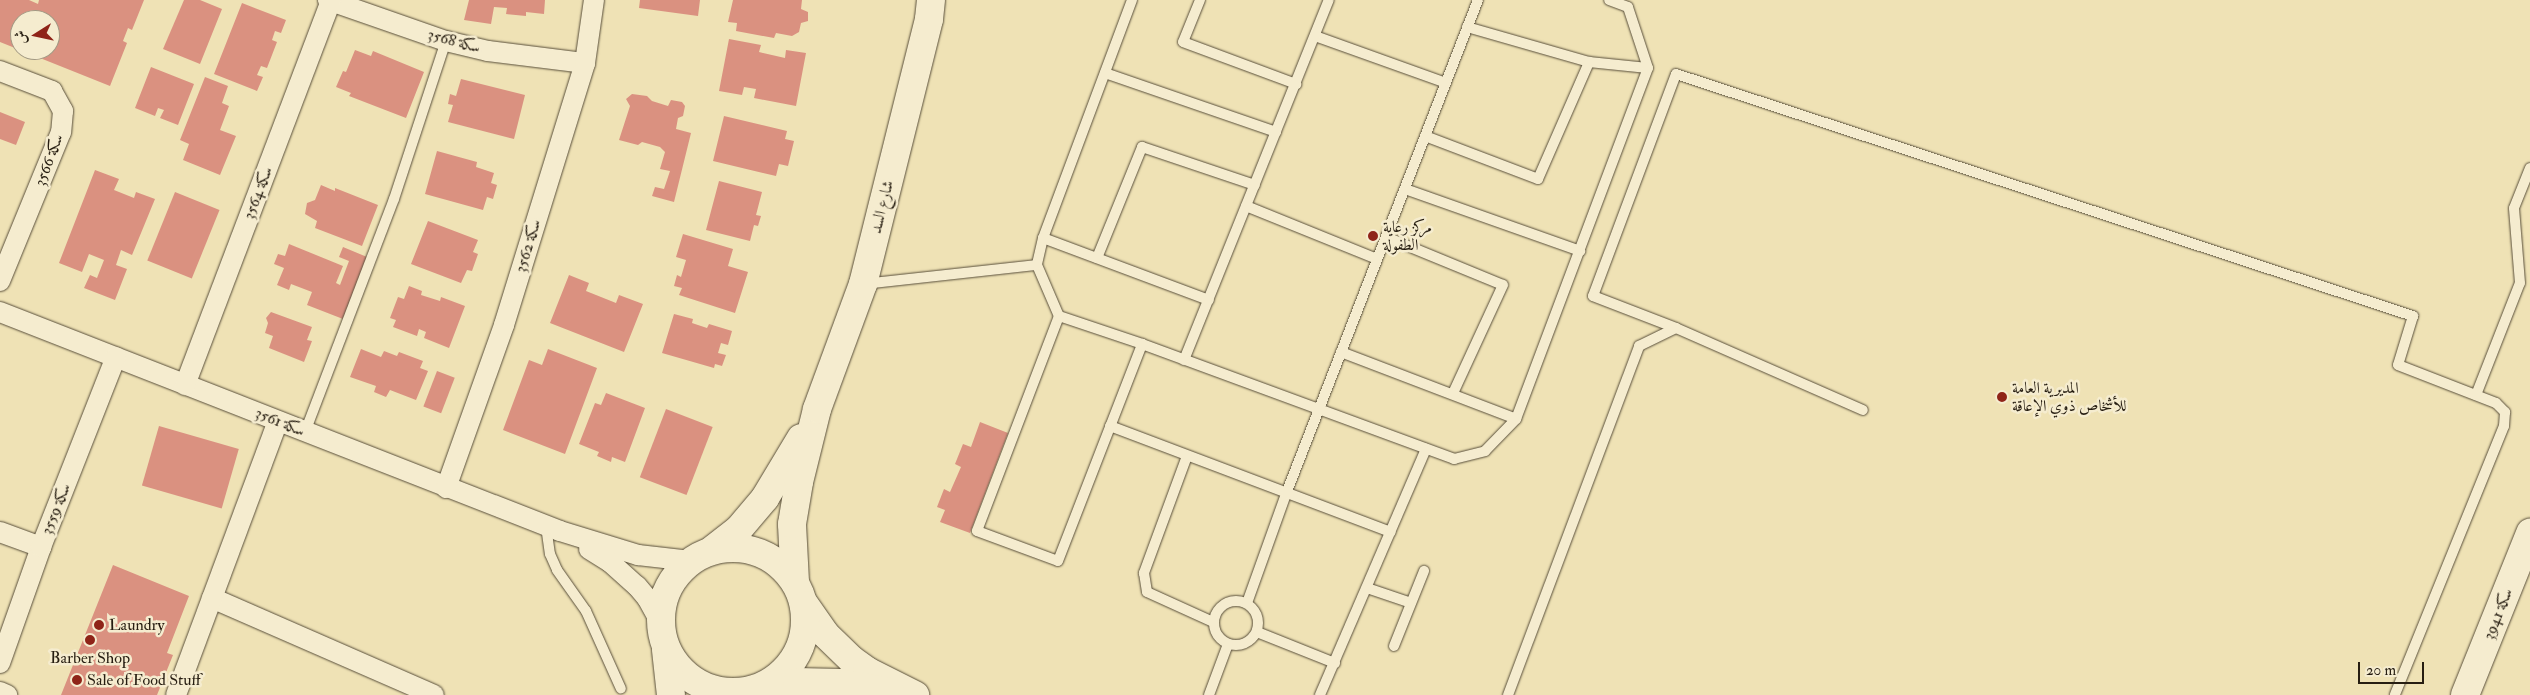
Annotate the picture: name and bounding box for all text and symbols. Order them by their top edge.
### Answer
north arrow [10,10,60,60]
street label: سكة 3568 [425,25,483,57]
text: ش [11,29,30,46]
street label: سكة 3566 [30,131,68,189]
street label: سكة 3564 [239,164,277,222]
street label: شارع السد [866,178,898,236]
street label: سكة 3562 [511,217,545,275]
place label: مركز رعاية الطفولة [1383,217,1432,255]
marker: مركز رعاية الطفولة [1367,230,1379,242]
place label: المديرية العامة للأشخاص ذوي الإعاقة [2012,378,2126,416]
marker: المديرية العامة للأشخاص ذوي الإعاقة [1996,391,2008,403]
street label: سكة 3561 [252,403,308,441]
street label: سكة 3559 [37,481,75,537]
street label: سكة 3941 [2479,585,2517,643]
place label: Laundry [109,615,165,635]
marker: Laundry [93,619,105,631]
marker: Barber Shop [84,634,96,646]
place label: Barber Shop [50,648,130,668]
scale bar [2360,652,2426,684]
text: 20 m [2366,661,2396,680]
place label: Sale of Food Stuff [87,670,201,690]
marker: Sale of Food Stuff [71,674,83,686]

